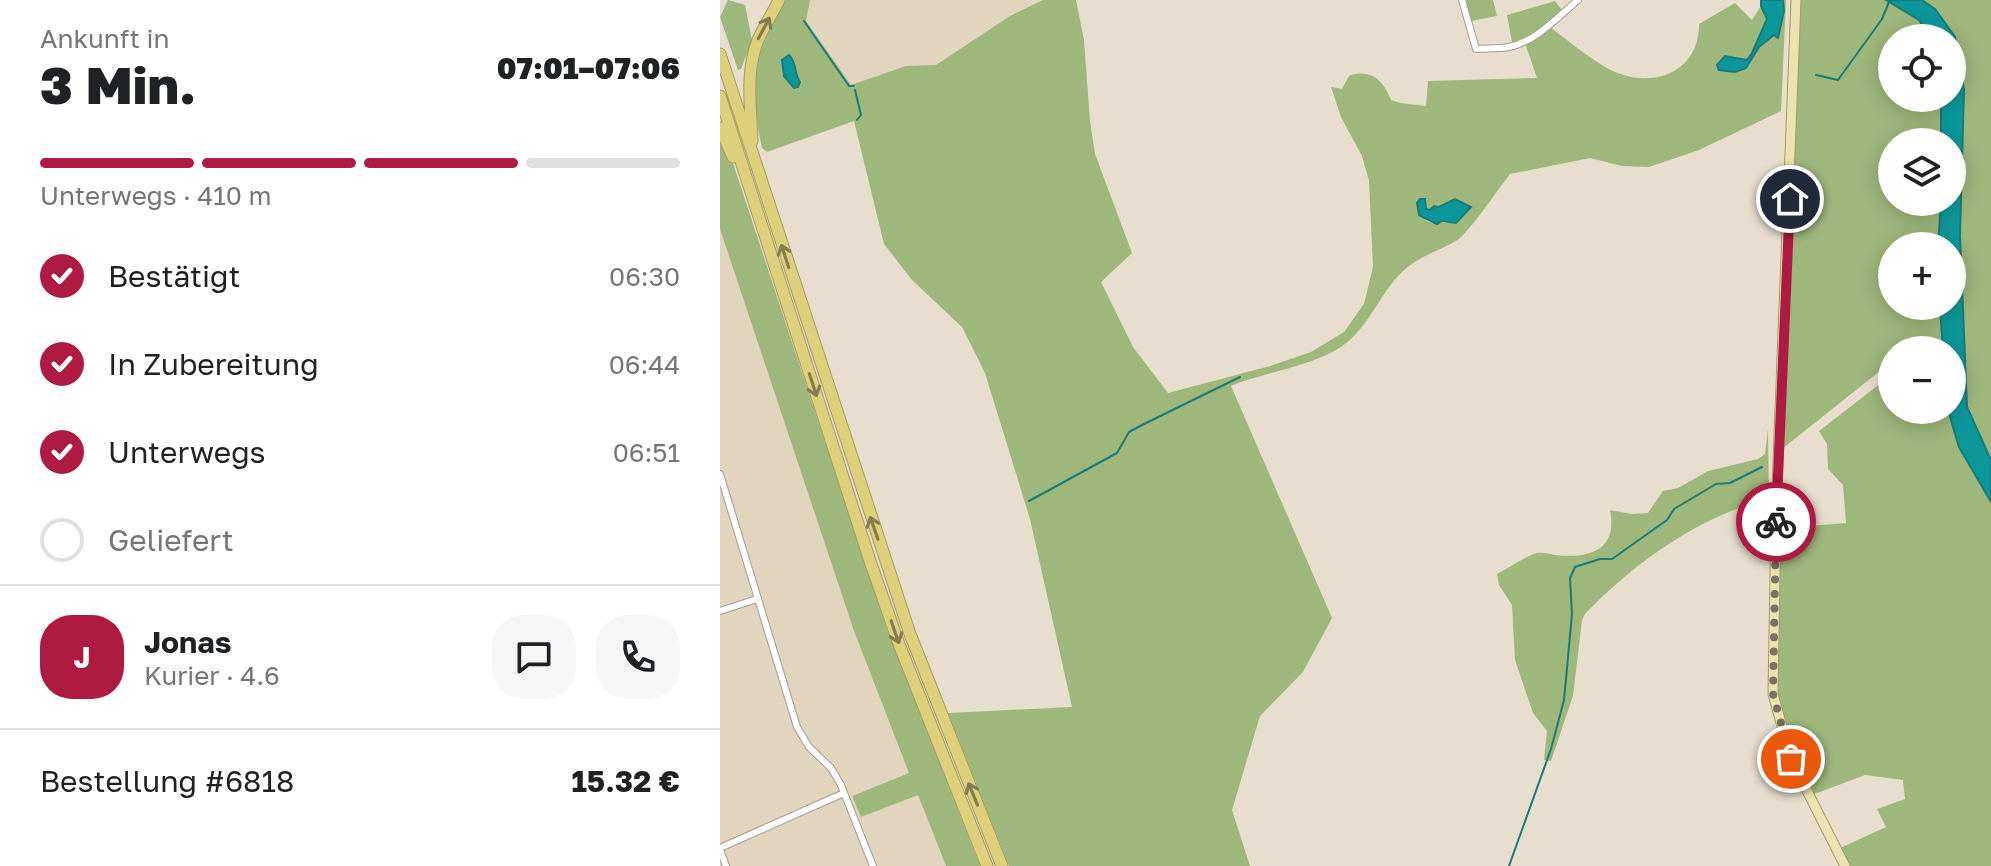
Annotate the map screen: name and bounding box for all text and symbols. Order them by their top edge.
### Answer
one-way arrow [757,17,773,41]
text: Ankunft in [40,23,169,54]
map controls [1878,24,1966,424]
button: locate [1878,24,1966,112]
text: 07:01–07:06 [497,50,680,86]
text: 3 Min. [40,53,196,115]
button: layers [1878,128,1966,216]
pin [1756,165,1824,233]
icon: home [1768,177,1812,221]
text: Unterwegs · 410 m [40,180,271,211]
button: + [1878,232,1966,320]
one-way arrow [777,243,792,268]
icon: check [40,254,84,298]
text: Bestätigt [108,258,241,294]
text: 06:30 [609,261,680,292]
button: − [1878,336,1966,424]
icon: check [40,342,84,386]
text: In Zubereitung [108,346,319,382]
text: 06:44 [609,349,680,380]
one-way arrow [807,373,822,398]
icon: check [40,430,84,474]
text: Unterwegs [108,434,266,470]
text: 06:51 [613,437,680,468]
courier [1736,482,1816,562]
icon: bike [1754,500,1798,544]
one-way arrow [865,516,880,541]
text: Geliefert [108,522,234,558]
button: chat [492,615,576,699]
button: phone [596,615,680,699]
one-way arrow [889,619,904,644]
text: Jonas [144,624,231,660]
text: J [73,639,91,675]
text: Kurier · 4.6 [144,660,280,691]
pin [1757,725,1825,793]
icon: bag [1769,737,1813,781]
text: Bestellung #6818 [40,763,294,799]
text: 15.32 € [571,763,680,799]
one-way arrow [964,782,979,807]

